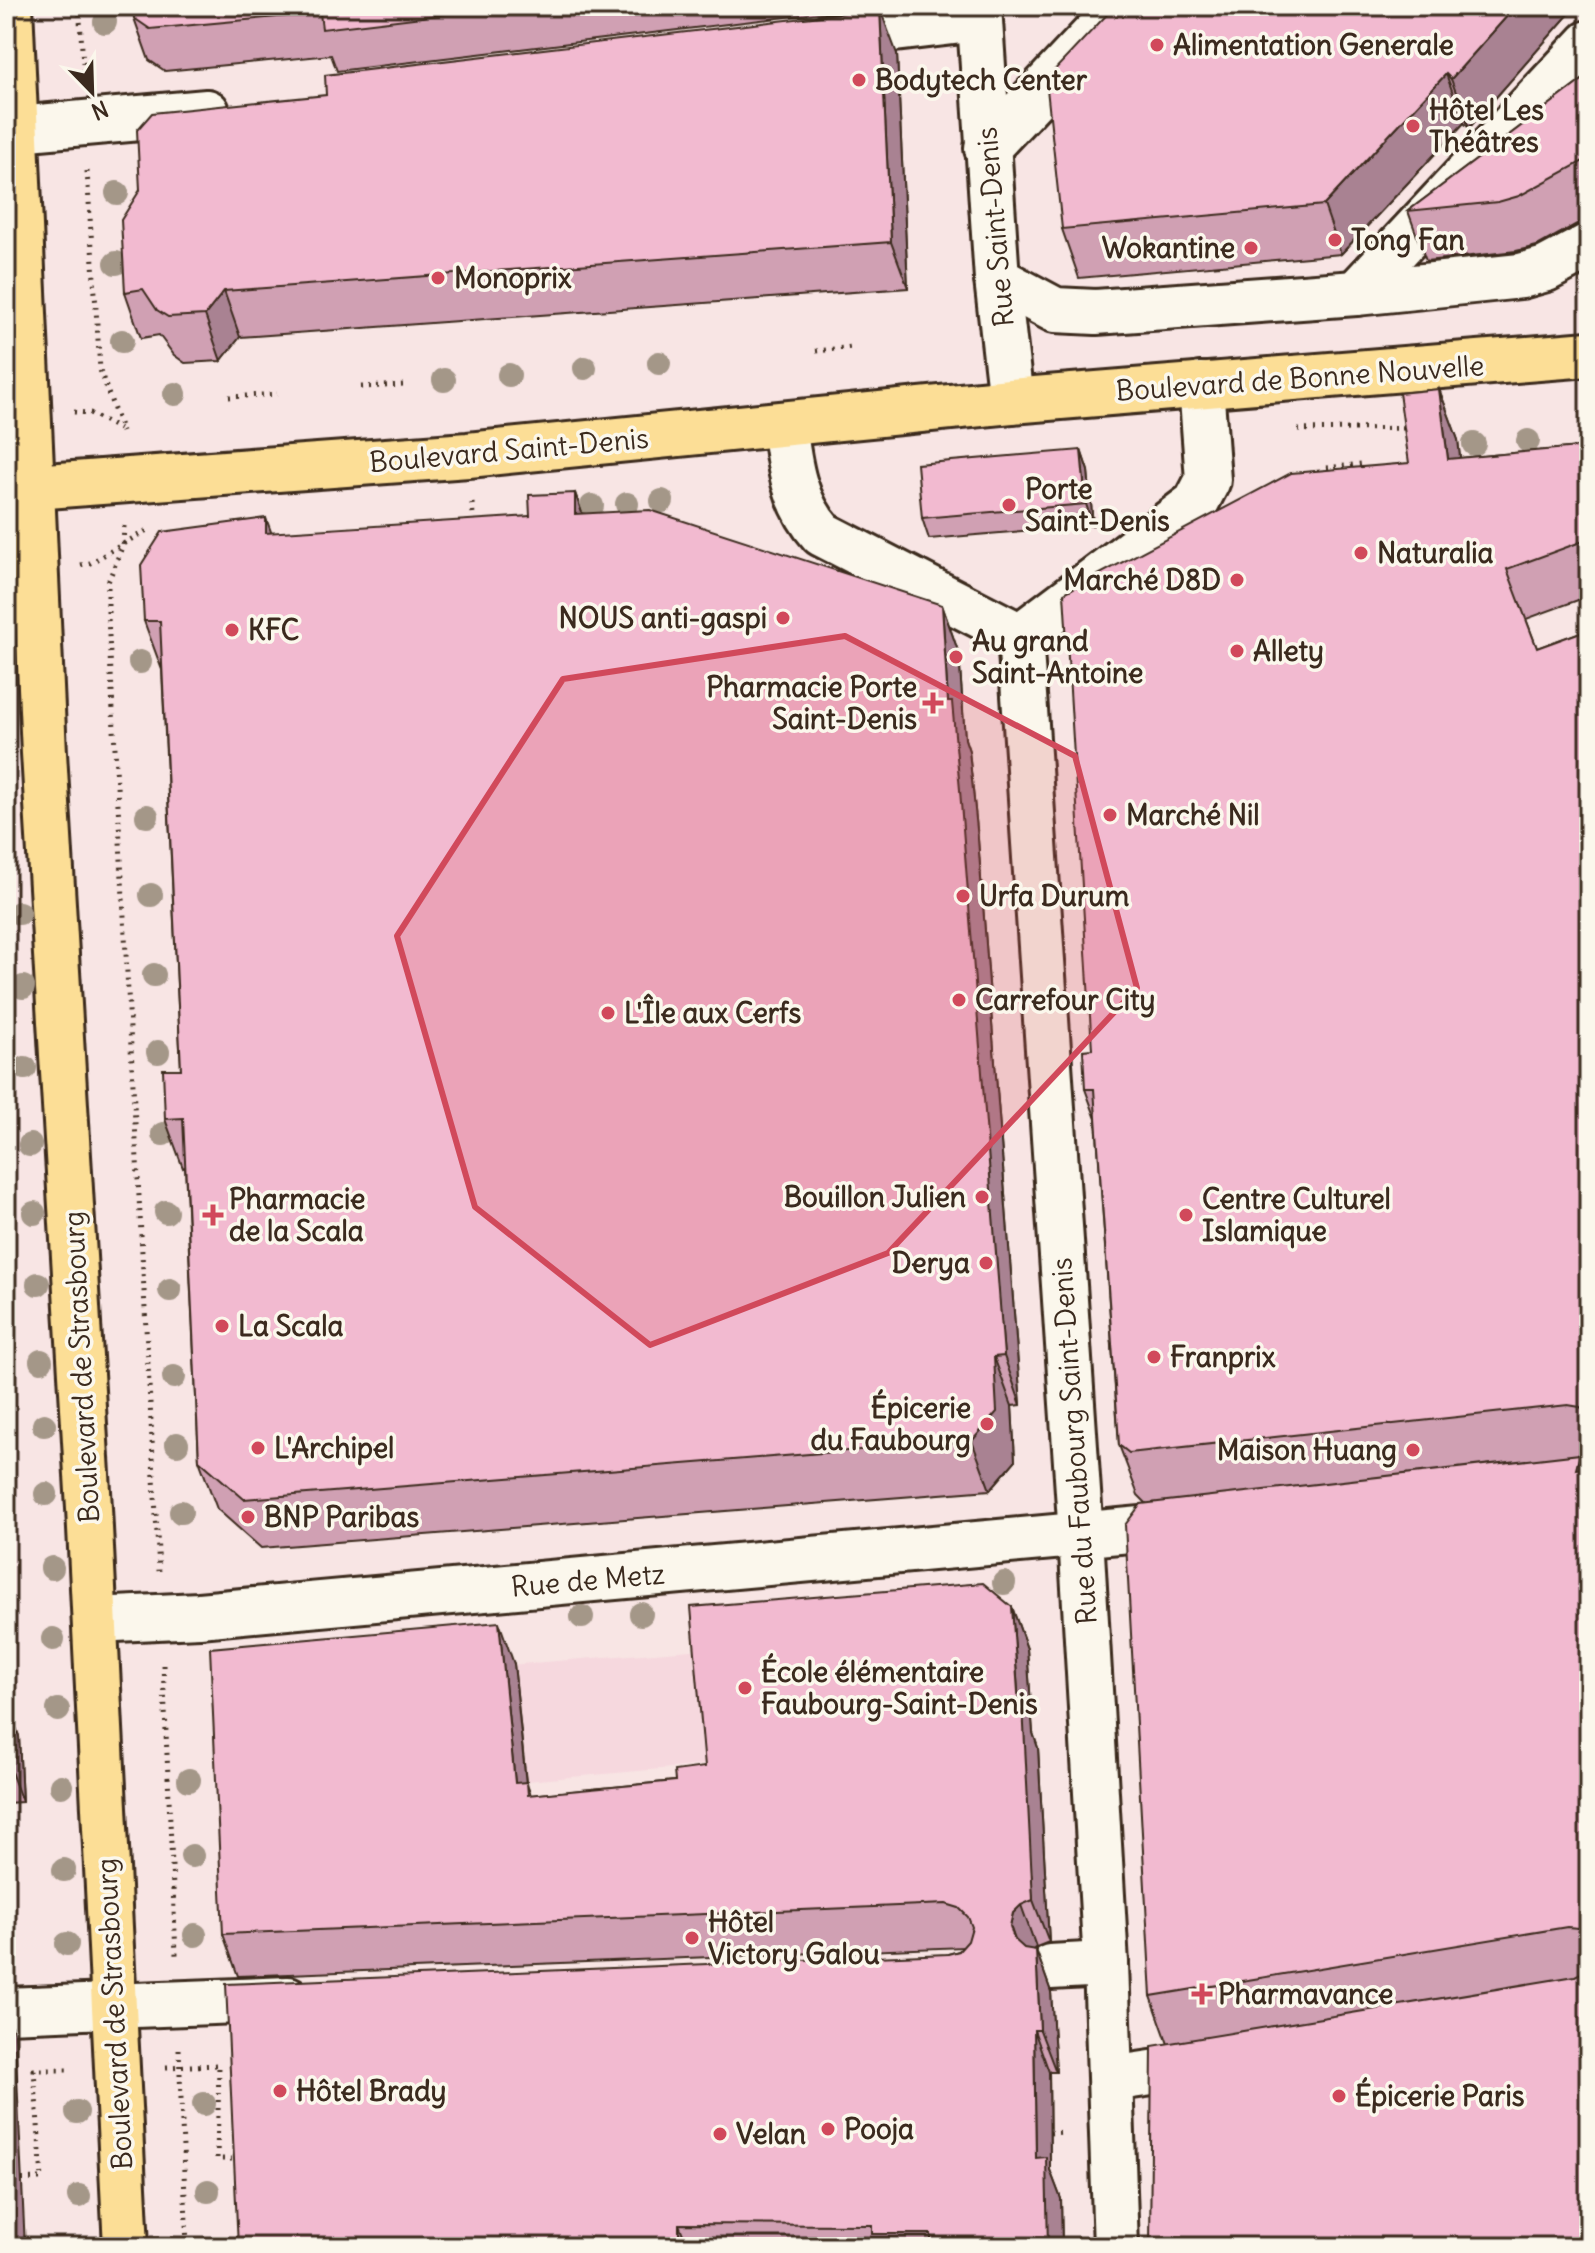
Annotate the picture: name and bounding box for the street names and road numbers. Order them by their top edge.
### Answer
street label: Rue Saint-Denis [968,126,1022,328]
street label: Boulevard de Bonne Nouvelle [1115,347,1485,409]
street label: Boulevard Saint-Denis [368,420,650,480]
street label: Boulevard de Strasbourg [55,1210,107,1524]
street label: Rue du Faubourg Saint-Denis [1043,1256,1105,1626]
street label: Rue de Metz [510,1555,666,1605]
street label: Boulevard de Strasbourg [88,1857,140,2171]

